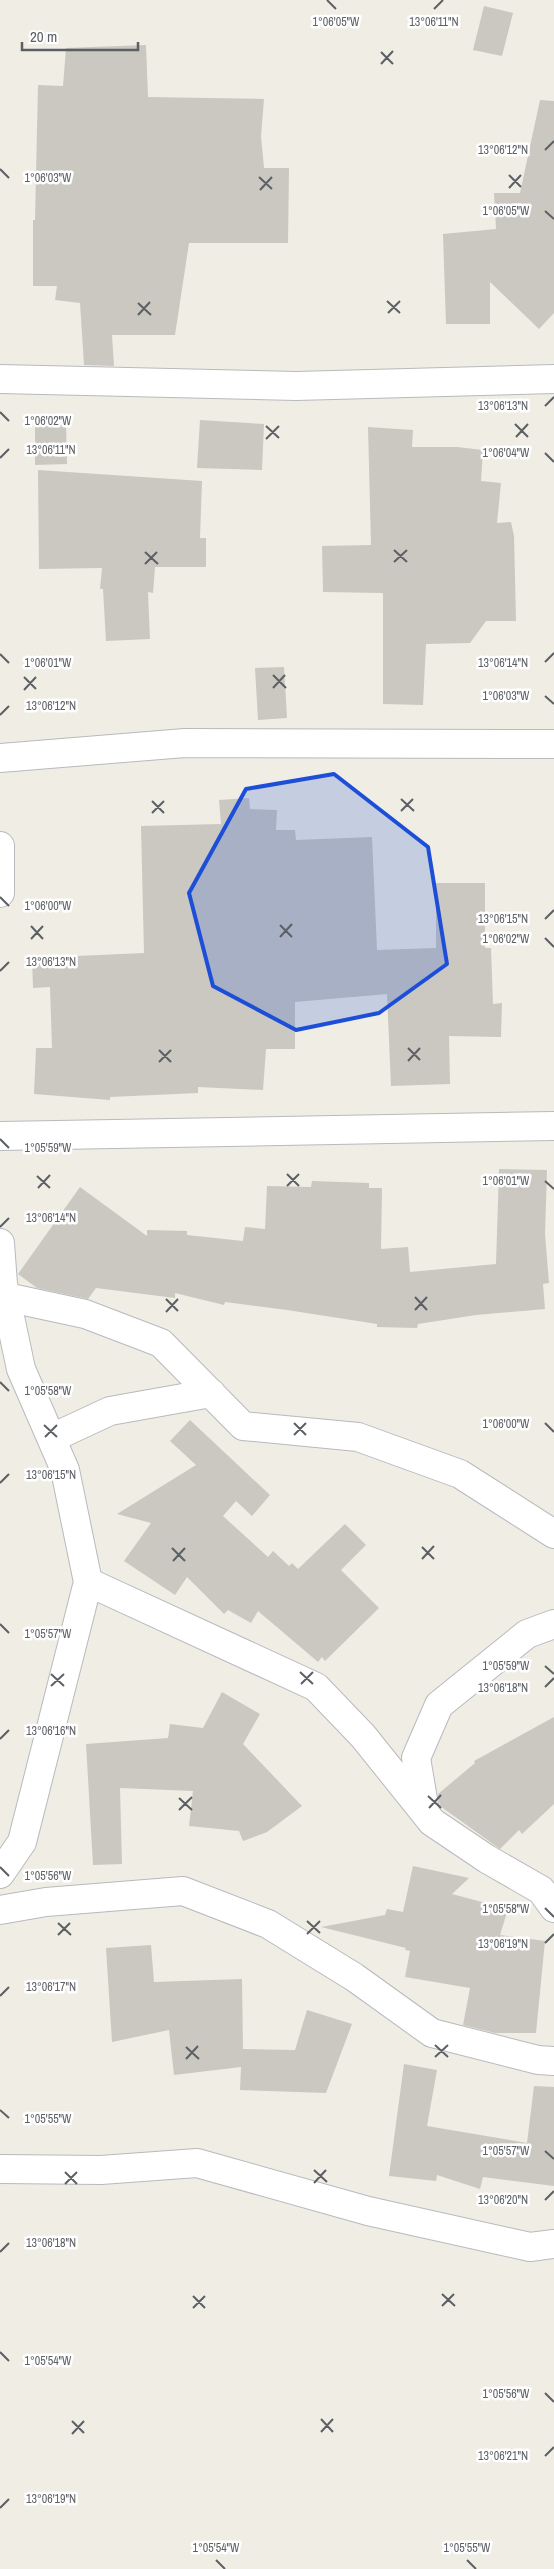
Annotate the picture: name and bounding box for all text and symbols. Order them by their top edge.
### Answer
text: 1°06'05"W [313,14,360,30]
text: 13°06'11"N [409,14,459,30]
scale bar [22,20,139,52]
text: 20 m [30,26,57,47]
text: 13°06'12"N [478,142,528,158]
text: 1°06'03"W [25,170,72,186]
text: 1°06'05"W [483,203,530,219]
text: 13°06'13"N [478,398,528,414]
text: 1°06'02"W [25,413,72,429]
text: 13°06'11"N [26,442,76,458]
text: 1°06'04"W [483,445,530,461]
text: 1°06'01"W [25,655,72,671]
text: 13°06'14"N [478,655,528,671]
text: 1°06'03"W [483,688,530,704]
text: 13°06'12"N [26,698,76,714]
text: 1°06'00"W [25,898,72,914]
text: 13°06'15"N [478,911,528,927]
text: 1°06'02"W [483,931,530,947]
text: 13°06'13"N [26,954,76,970]
text: 1°05'59"W [25,1140,72,1156]
text: 1°06'01"W [483,1173,530,1189]
text: 13°06'14"N [26,1210,76,1226]
text: 1°05'58"W [25,1383,72,1399]
text: 1°06'00"W [483,1416,530,1432]
text: 13°06'15"N [26,1467,76,1483]
text: 1°05'57"W [25,1626,72,1642]
text: 1°05'59"W [483,1658,530,1674]
text: 13°06'18"N [478,1680,528,1696]
text: 13°06'16"N [26,1723,76,1739]
text: 1°05'56"W [25,1868,72,1884]
text: 1°05'58"W [483,1901,530,1917]
text: 13°06'19"N [478,1936,528,1952]
text: 13°06'17"N [26,1979,76,1995]
text: 1°05'55"W [25,2111,72,2127]
text: 1°05'57"W [483,2143,530,2159]
text: 13°06'20"N [478,2192,528,2208]
text: 13°06'18"N [26,2235,76,2251]
text: 1°05'54"W [25,2353,72,2369]
text: 1°05'56"W [483,2386,530,2402]
text: 13°06'21"N [478,2448,528,2464]
text: 13°06'19"N [26,2491,76,2507]
text: 1°05'54"W [193,2540,240,2556]
text: 1°05'55"W [444,2540,491,2556]

